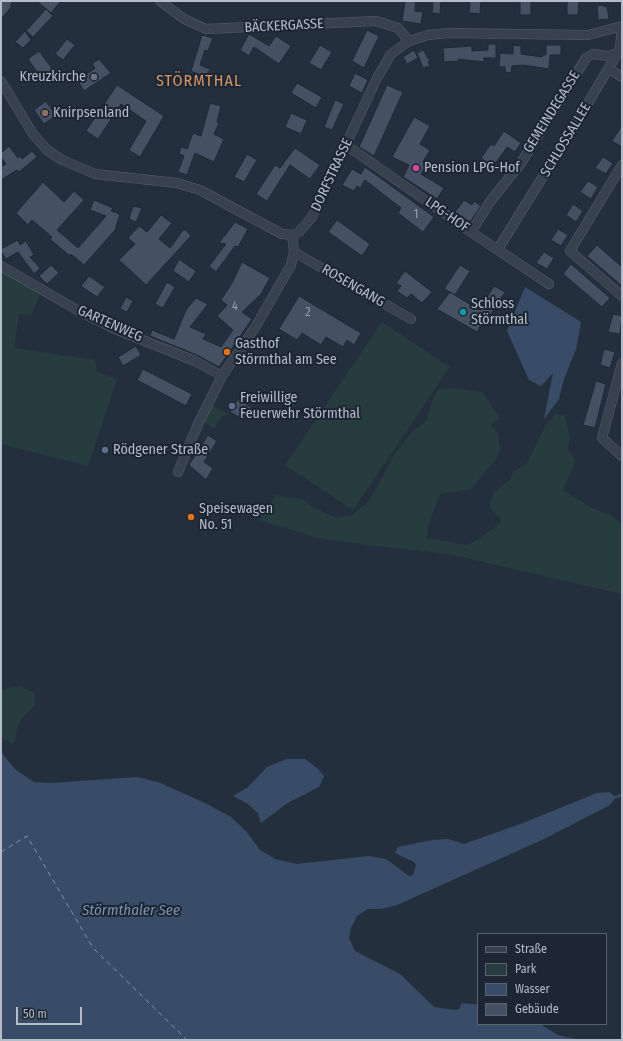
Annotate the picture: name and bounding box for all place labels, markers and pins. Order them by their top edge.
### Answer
place label: Kreuzkirche [20,69,86,85]
marker: Kreuzkirche [89,72,99,82]
place label: Knirpsenland [53,105,129,121]
marker: Knirpsenland [40,108,50,118]
place label: Pension LPG-Hof [424,160,520,176]
marker: Pension LPG-Hof [411,163,421,173]
place label: Schloss Störmthal [471,296,528,328]
marker: Schloss Störmthal [458,307,468,317]
place label: Gasthof Störmthal am See [235,336,337,368]
marker: Gasthof Störmthal am See [222,347,232,357]
place label: Freiwillige Feuerwehr Störmthal [240,390,360,422]
marker: Freiwillige Feuerwehr Störmthal [227,401,237,411]
place label: Rödgener Straße [113,442,208,458]
marker: Rödgener Straße [100,445,110,455]
place label: Speisewagen No. 51 [199,501,273,534]
marker: Speisewagen No. 51 [186,512,196,522]

